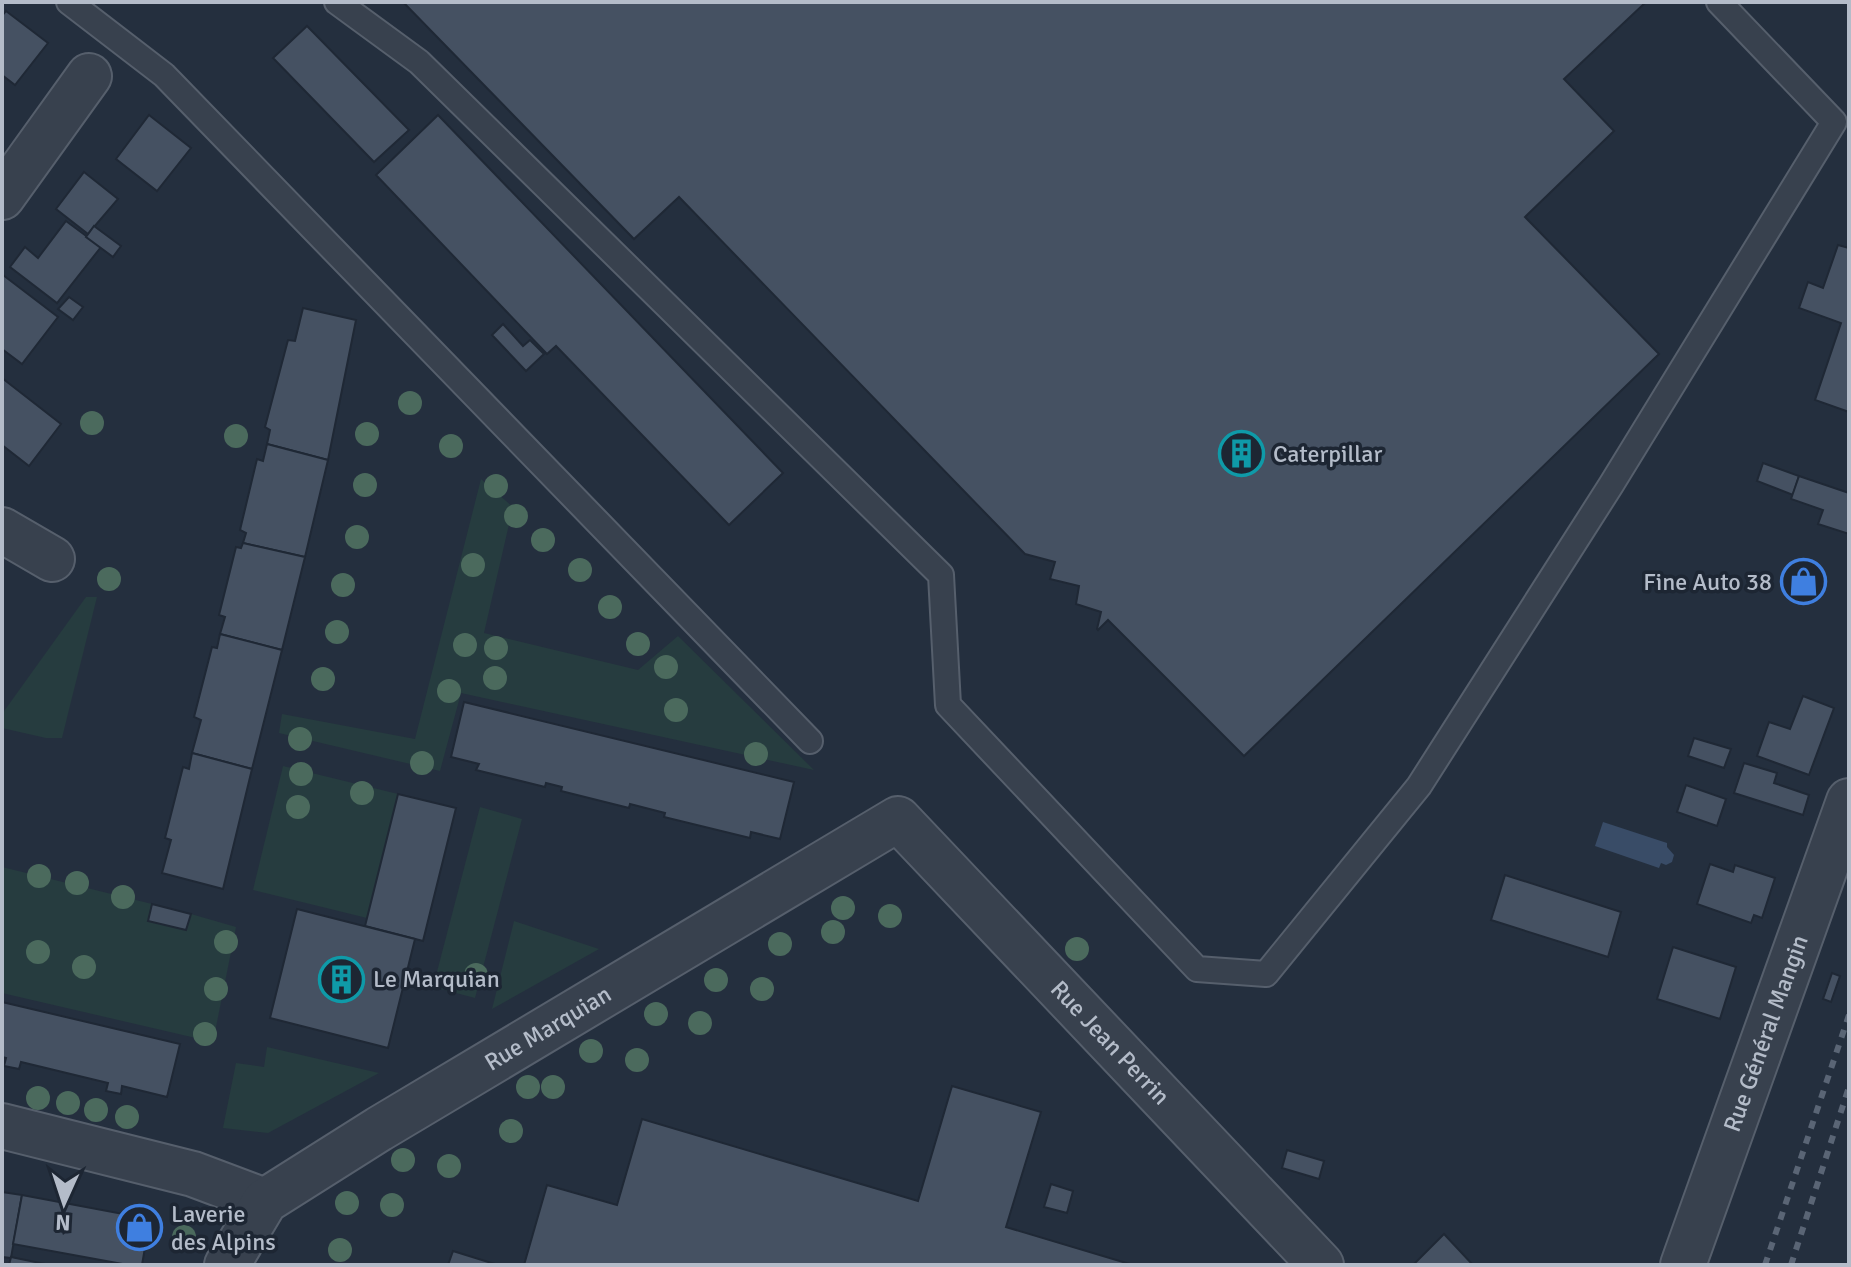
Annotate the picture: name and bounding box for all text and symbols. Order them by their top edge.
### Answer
building icon: Caterpillar [1218,430,1266,478]
place label: Caterpillar [1273,439,1383,469]
shop icon: Fine Auto 38 [1779,558,1827,606]
place label: Fine Auto 38 [1643,567,1772,597]
street label: Rue Général Mangin [1717,931,1815,1136]
building icon: Le Marquian [318,955,366,1003]
place label: Le Marquian [373,964,500,994]
street label: Rue Jean Perrin [1044,974,1176,1111]
street label: Rue Marquian [479,979,617,1077]
north arrow [24,1163,104,1243]
place label: Laverie des Alpins [171,1199,276,1257]
shop icon: Laverie des Alpins [116,1204,164,1252]
text: N [55,1209,71,1236]

